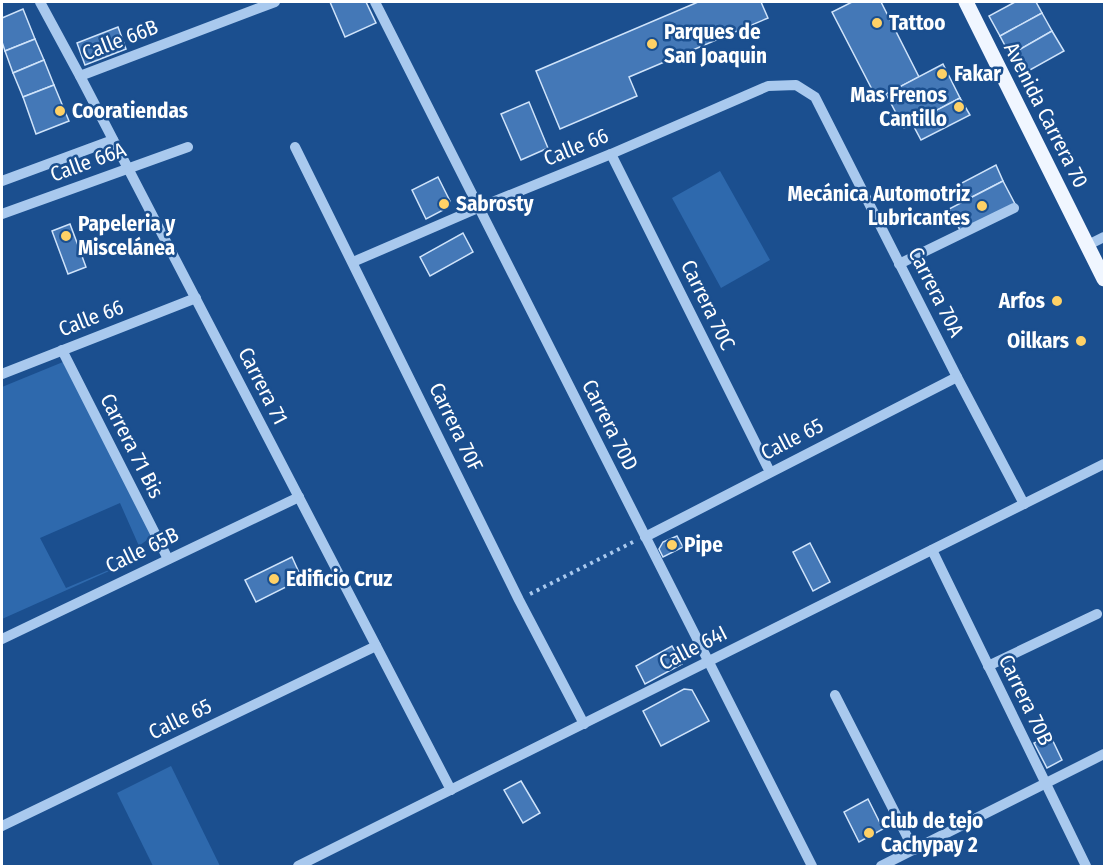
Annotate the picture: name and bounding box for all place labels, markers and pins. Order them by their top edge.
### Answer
place label: Tattoo [889,10,946,36]
marker: Tattoo [870,16,884,30]
place label: Parques de San Joaquin [664,19,767,69]
marker: Parques de San Joaquin [645,37,659,51]
place label: Fakar [954,61,1001,87]
marker: Fakar [935,67,949,81]
place label: Mas Frenos Cantillo [850,82,947,132]
place label: Cooratiendas [72,98,188,124]
marker: Mas Frenos Cantillo [952,100,966,114]
marker: Cooratiendas [53,104,67,118]
place label: Mecánica Automotriz Lubricantes [788,181,970,231]
place label: Sabrosty [456,191,535,217]
marker: Sabrosty [437,197,451,211]
marker: Mecánica Automotriz Lubricantes [975,199,989,213]
place label: Papeleria y Miscelánea [78,211,176,261]
marker: Papeleria y Miscelánea [59,229,73,243]
place label: Arfos [998,288,1045,314]
marker: Arfos [1050,294,1064,308]
place label: Oilkars [1007,328,1069,354]
marker: Oilkars [1074,334,1088,348]
place label: Pipe [684,532,723,558]
marker: Pipe [665,538,679,552]
place label: Edificio Cruz [286,566,392,592]
marker: Edificio Cruz [267,572,281,586]
place label: club de tejo Cachypay 2 [881,808,983,858]
marker: club de tejo Cachypay 2 [862,826,876,840]

